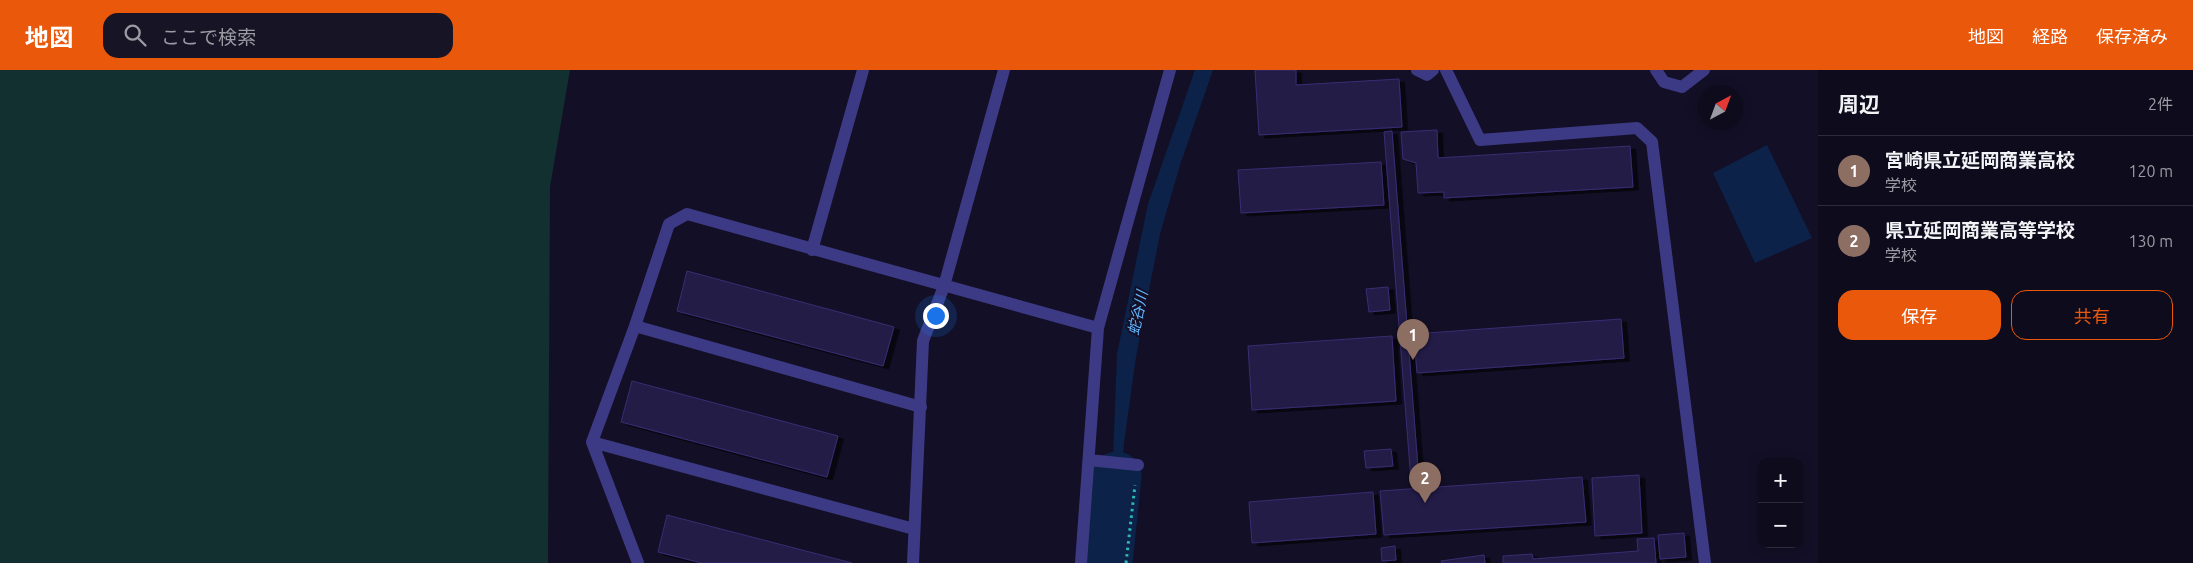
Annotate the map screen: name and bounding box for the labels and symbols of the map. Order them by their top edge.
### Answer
north arrow [1698,85,1743,130]
water label: 蛇谷川 [1125,287,1151,337]
your location [923,303,949,329]
pin: 1 [1397,319,1429,360]
pin: 2 [1409,462,1441,503]

